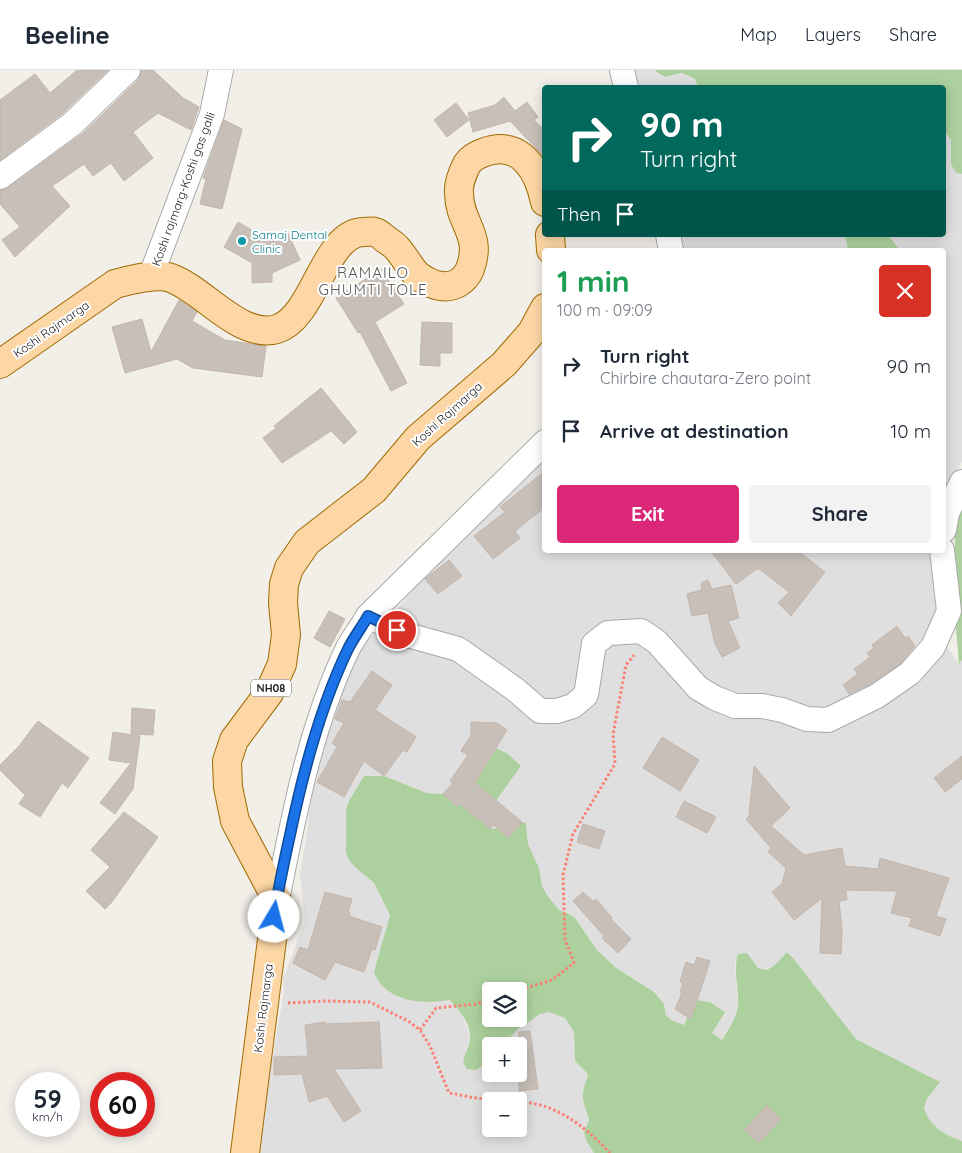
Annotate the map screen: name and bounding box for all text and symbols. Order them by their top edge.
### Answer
text: Beeline [25,20,110,50]
text: Map [740,23,777,46]
text: Layers [805,23,861,46]
text: Share [889,23,937,46]
text: 90 m [640,102,723,146]
icon: right [557,105,622,170]
street label: Koshi rajmarg-Koshi gas galli [148,110,218,268]
text: Turn right [640,145,737,173]
icon: arrive [611,200,639,228]
text: Then [557,202,601,226]
place label: Samaj Dental Clinic [252,227,327,256]
marker: Samaj Dental Clinic [236,235,248,247]
text: 1 min [557,262,630,300]
district label: RAMAILO GHUMTI TOLE [319,263,427,299]
button: close [879,265,931,317]
street label: Koshi Rajmarga [10,297,92,361]
text: 100 m · 09:09 [557,300,653,320]
text: Turn right [600,344,689,368]
icon: right [557,352,585,380]
text: 90 m [887,354,931,378]
text: Chirbire chautara-Zero point [600,368,811,388]
street label: Koshi Rajmarga [409,379,485,449]
icon: arrive [557,417,585,445]
text: Arrive at destination [600,419,789,443]
text: 10 m [890,419,931,443]
button: Exit [557,485,739,543]
button: Share [749,485,931,543]
pin [376,609,418,651]
icon: arrive [383,616,411,644]
road number: NH08 [251,680,291,696]
position arrow [247,890,299,942]
street label: Koshi Rajmarga [250,963,276,1053]
map controls [482,982,527,1137]
button: layers [482,982,527,1027]
button: + [482,1037,527,1082]
speed limit sign: 60 [90,1072,155,1137]
text: 59 [33,1083,62,1114]
button: − [482,1092,527,1137]
text: km/h [32,1109,63,1124]

